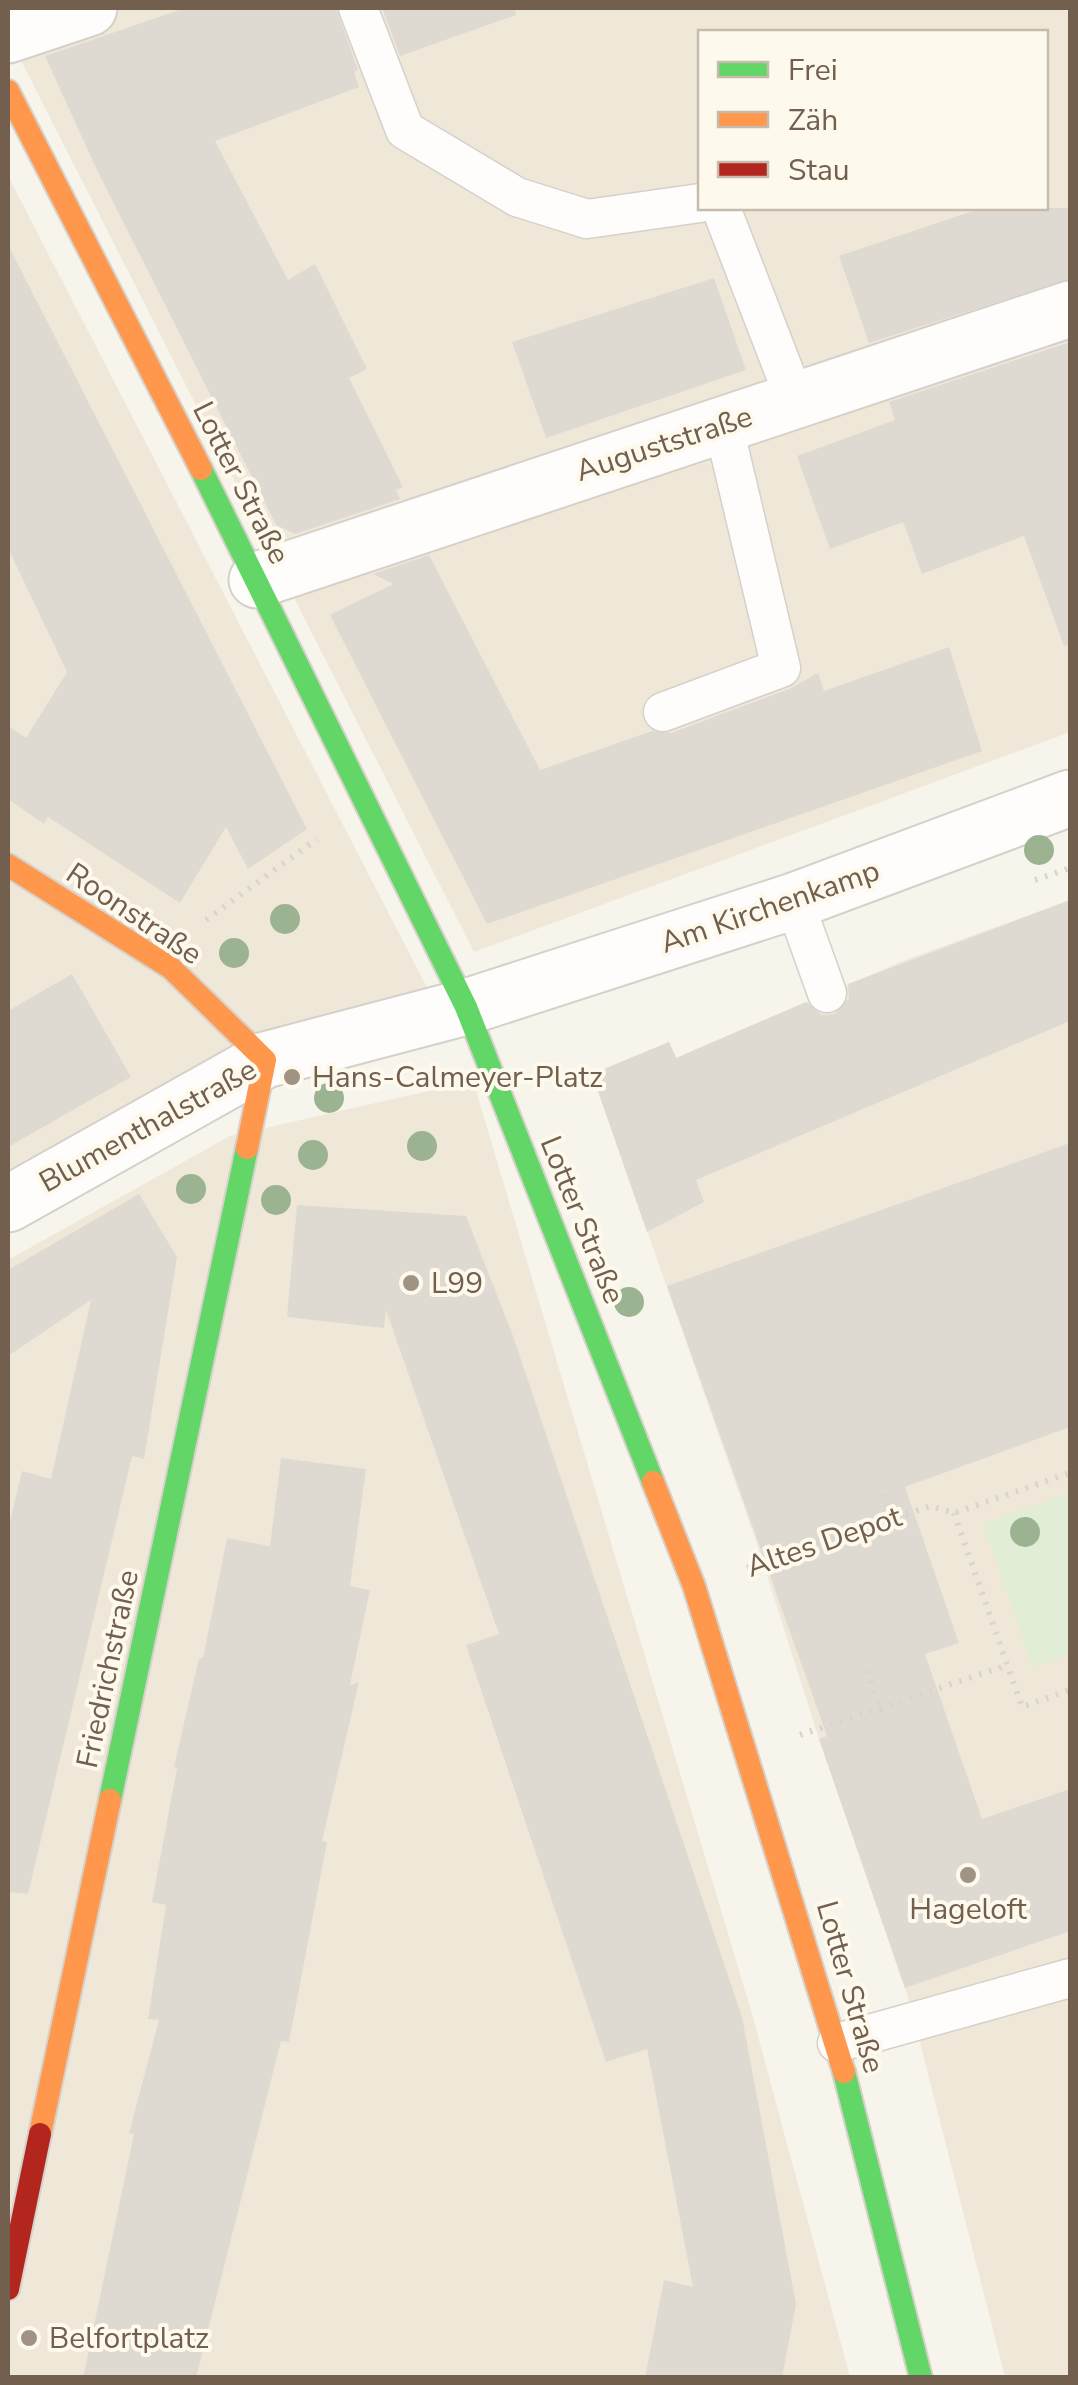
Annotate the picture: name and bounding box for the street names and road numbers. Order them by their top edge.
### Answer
street label: Lotter Straße [182,395,300,571]
street label: Auguststraße [570,396,758,492]
street label: Am Kirchenkamp [655,850,885,964]
street label: Roonstraße [58,853,210,975]
street label: Blumenthalstraße [32,1049,264,1203]
street label: Lotter Straße [530,1130,634,1310]
street label: Altes Depot [741,1496,908,1588]
street label: Friedrichstraße [67,1566,149,1772]
street label: Lotter Straße [806,1896,894,2078]

